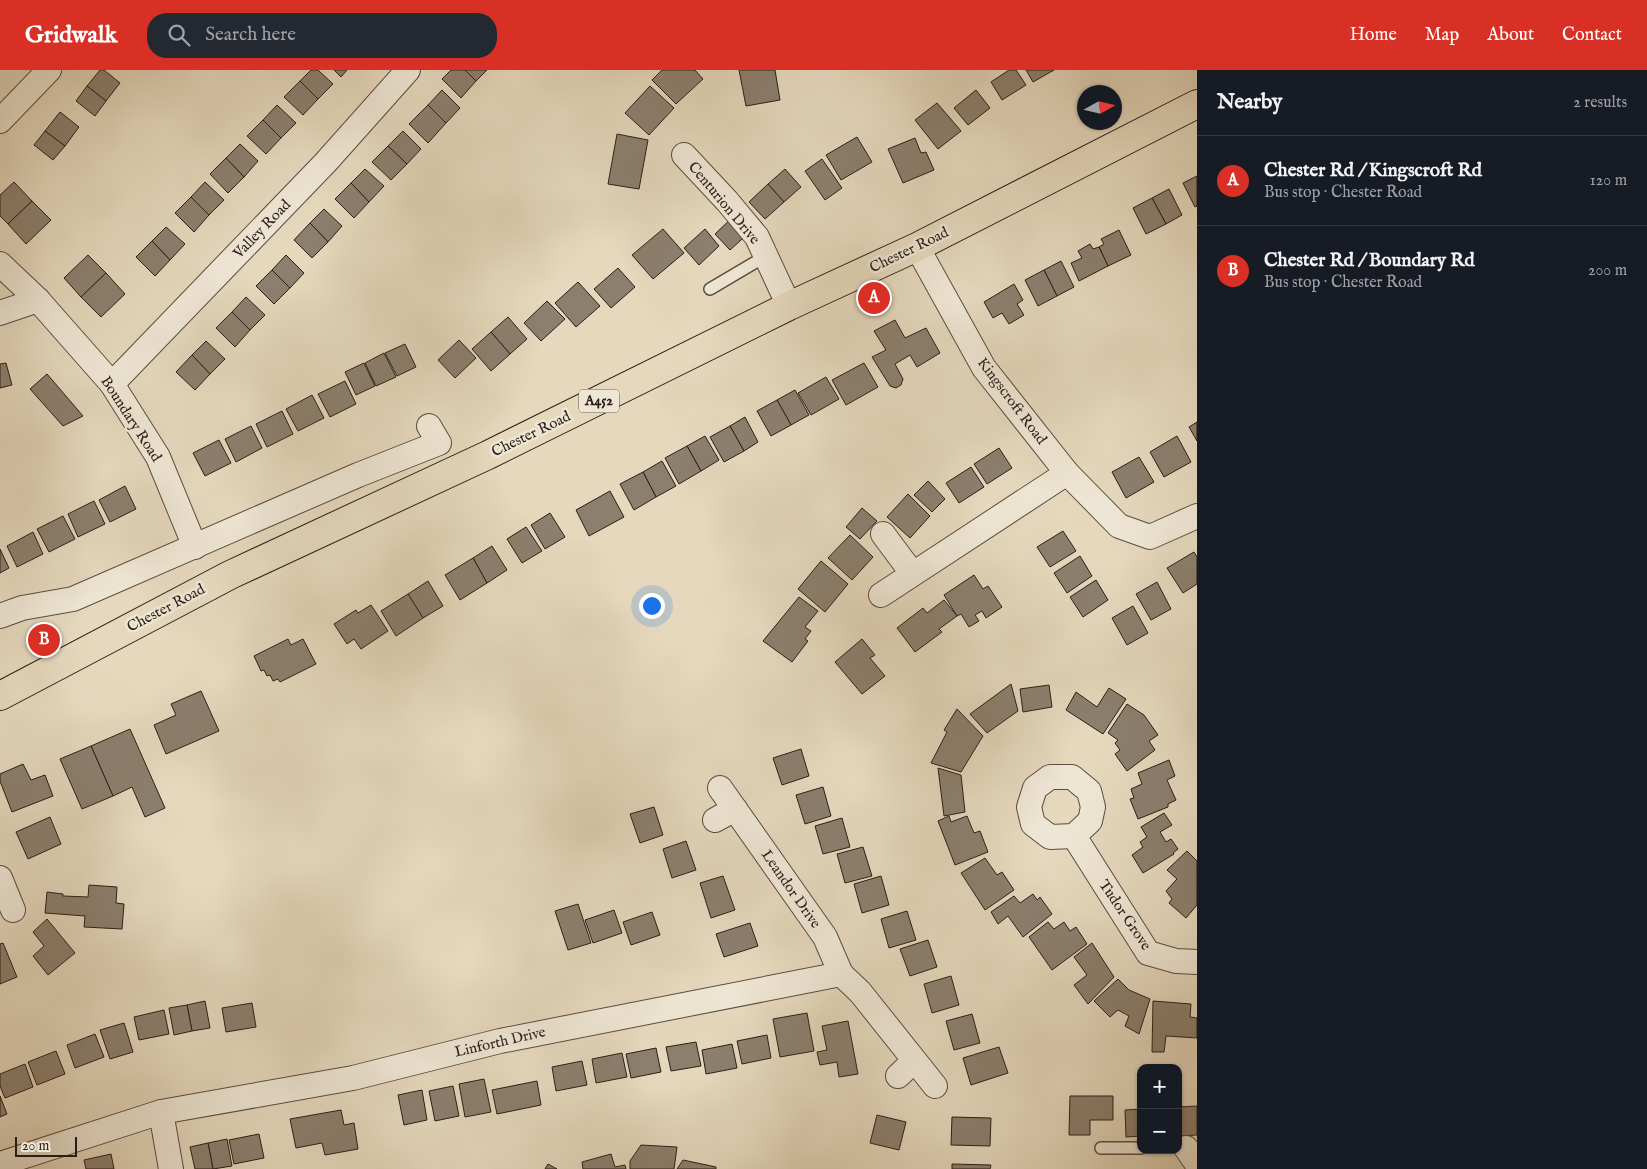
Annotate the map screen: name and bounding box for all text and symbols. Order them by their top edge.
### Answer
search box [147,13,497,58]
text: Gridwalk [25,20,117,51]
icon: search [165,21,193,49]
text: Search here [205,23,296,47]
text: Home [1350,24,1397,47]
text: Map [1425,24,1459,47]
text: About [1487,24,1534,47]
text: Contact [1562,24,1622,47]
north arrow [1077,85,1122,130]
text: Nearby [1217,89,1282,116]
text: 2 results [1573,93,1627,113]
street label: Centurion Drive [684,158,764,248]
text: Chester Rd / Kingscroft Rd [1264,159,1482,183]
text: A [1228,171,1238,191]
text: 120 m [1590,171,1627,191]
text: Bus stop · Chester Road [1264,183,1422,203]
street label: Valley Road [228,195,296,263]
street label: Chester Road [866,222,953,277]
text: Chester Rd / Boundary Rd [1264,249,1475,273]
text: B [1228,261,1238,281]
text: 200 m [1588,261,1627,281]
text: Bus stop · Chester Road [1264,273,1422,293]
pin: A [858,279,890,317]
street label: Kingscroft Road [973,354,1051,449]
street label: Boundary Road [96,373,166,466]
road number: A452 [579,390,619,412]
street label: Chester Road [488,406,575,461]
street label: Chester Road [124,579,209,636]
your location [639,593,665,619]
pin: B [28,621,60,659]
street label: Leandor Drive [757,846,825,932]
street label: Tudor Grove [1094,876,1156,954]
street label: Linforth Drive [453,1022,548,1062]
map controls [1137,1064,1182,1154]
button: + [1137,1064,1182,1109]
button: − [1137,1109,1182,1154]
scale bar [15,1134,78,1157]
text: 20 m [22,1137,49,1155]

